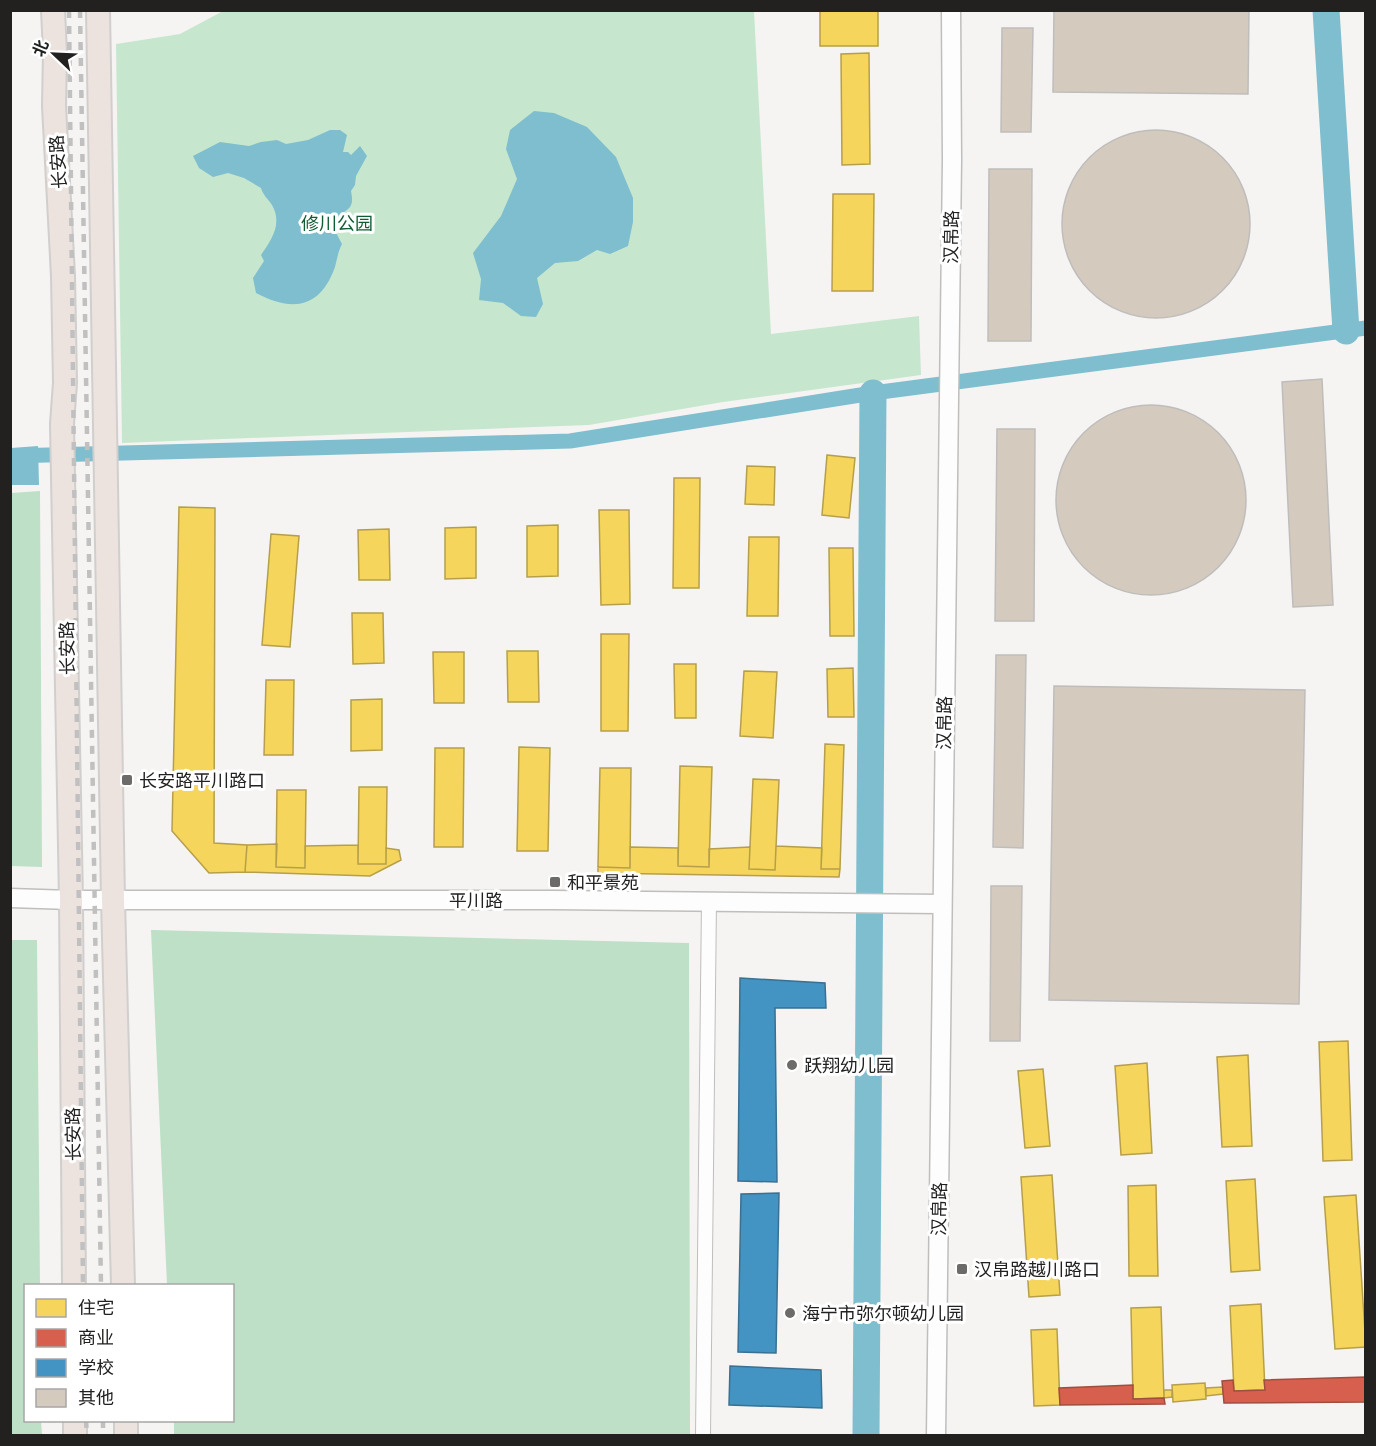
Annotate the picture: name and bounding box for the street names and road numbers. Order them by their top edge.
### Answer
street label: 长安路 [46,134,70,190]
street label: 汉帛路 [940,210,962,264]
street label: 长安路 [56,621,78,675]
street label: 汉帛路 [933,696,955,750]
street label: 平川路 [449,890,503,911]
street label: 长安路 [62,1107,84,1161]
street label: 汉帛路 [928,1182,950,1236]

